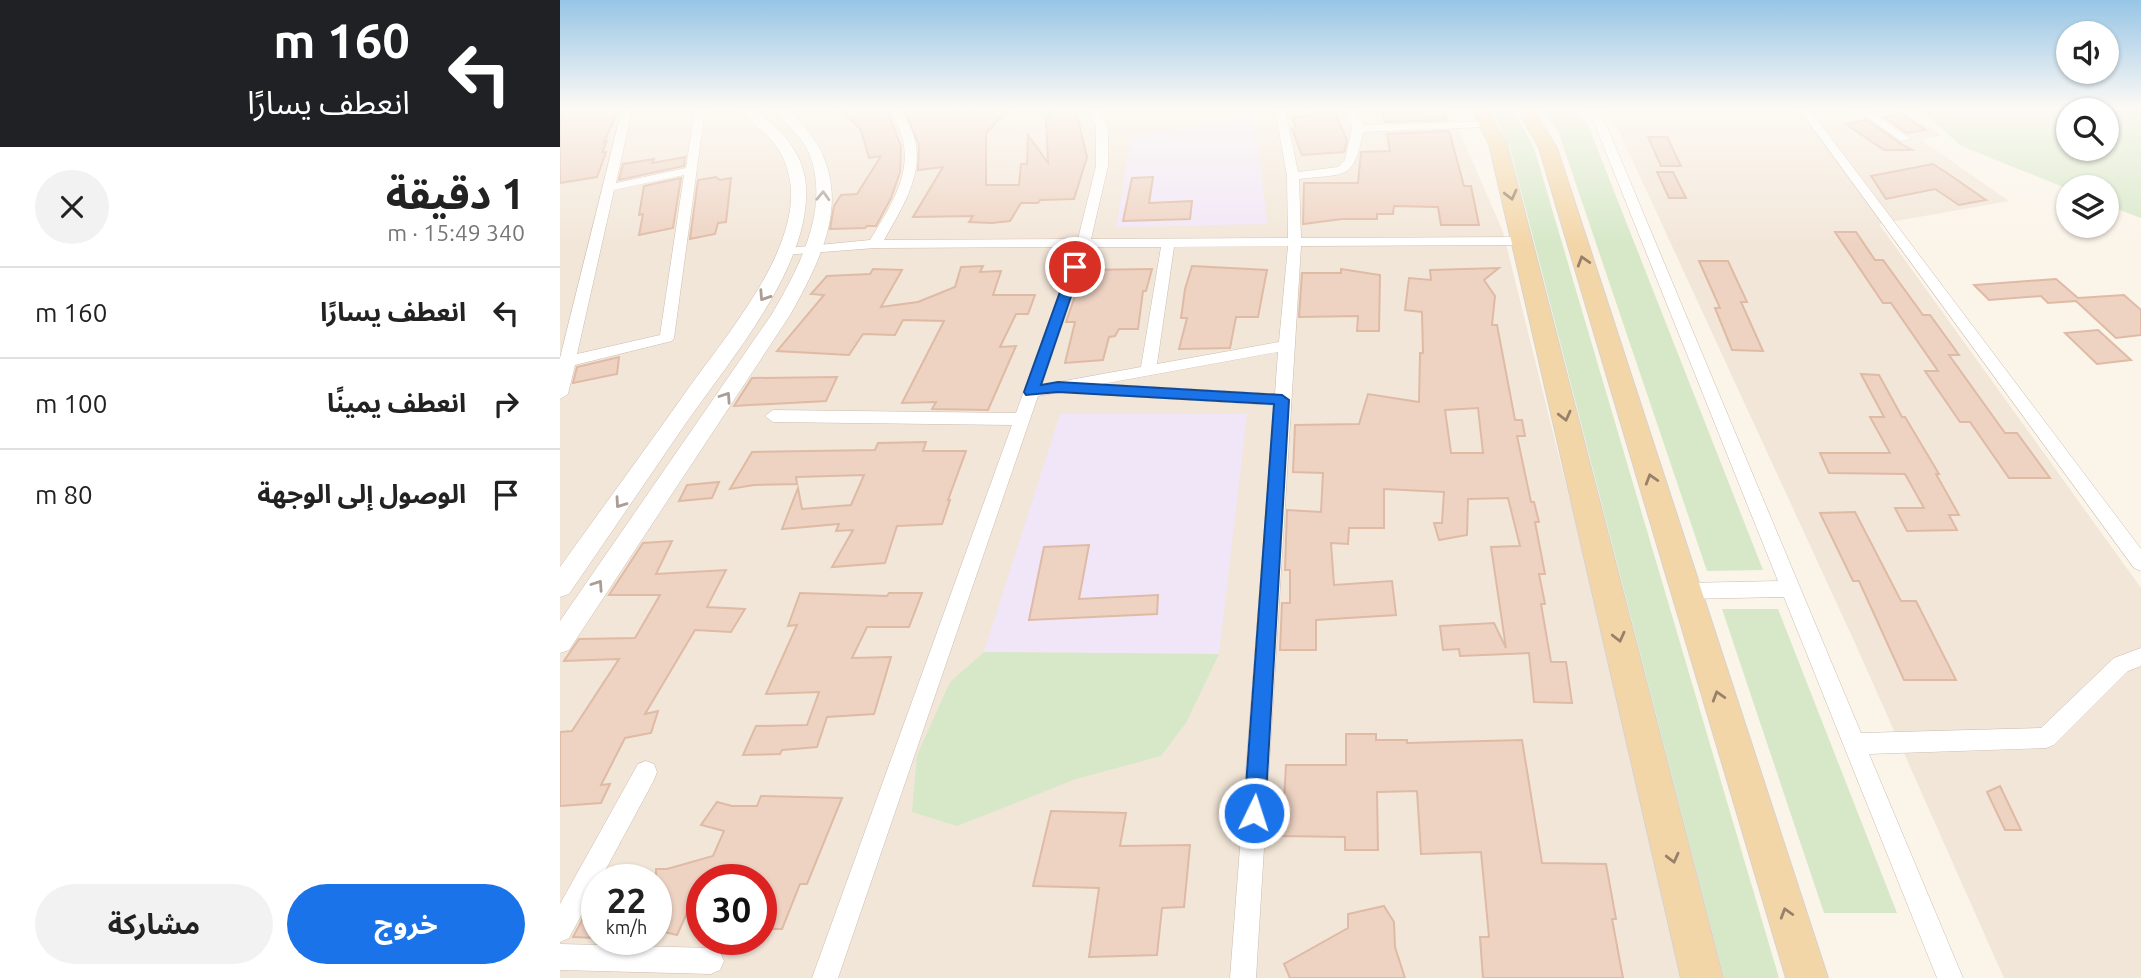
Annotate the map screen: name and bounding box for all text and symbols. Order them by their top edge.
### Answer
text: 160 m [273,12,410,67]
map controls [2056,21,2119,238]
button: sound [2056,21,2119,84]
icon: left [434,28,525,119]
text: انعطف يسارًا [247,84,410,120]
button: search [2056,98,2119,161]
button: close [35,170,109,244]
text: 1 دقيقة [386,170,525,217]
button: layers [2056,175,2119,238]
one-way arrow [1503,189,1517,201]
one-way arrow [815,190,831,200]
text: 340 m · 15:49 [387,220,525,245]
pin [1045,237,1105,297]
icon: arrive [1056,248,1094,286]
one-way arrow [1576,256,1591,268]
one-way arrow [760,288,773,301]
icon: left [487,294,525,332]
text: انعطف يسارًا [320,297,466,326]
text: 160 m [35,298,107,327]
icon: right [487,385,525,423]
text: انعطف يمينًا [327,388,466,417]
text: 100 m [35,389,107,418]
one-way arrow [718,392,730,405]
one-way arrow [1557,410,1571,422]
one-way arrow [1644,473,1659,485]
icon: arrive [487,476,525,514]
text: الوصول إلى الوجهة [257,479,466,508]
text: 80 m [35,480,93,509]
one-way arrow [616,495,628,508]
one-way arrow [590,580,603,593]
one-way arrow [1611,631,1625,643]
one-way arrow [1712,690,1727,702]
position arrow [1217,776,1291,850]
one-way arrow [1665,852,1679,864]
speed limit sign: 30 [686,864,777,955]
text: 22 [607,880,646,920]
button: مشاركة [35,884,273,964]
button: خروج [287,884,525,964]
one-way arrow [1780,907,1795,919]
text: km/h [606,917,647,937]

